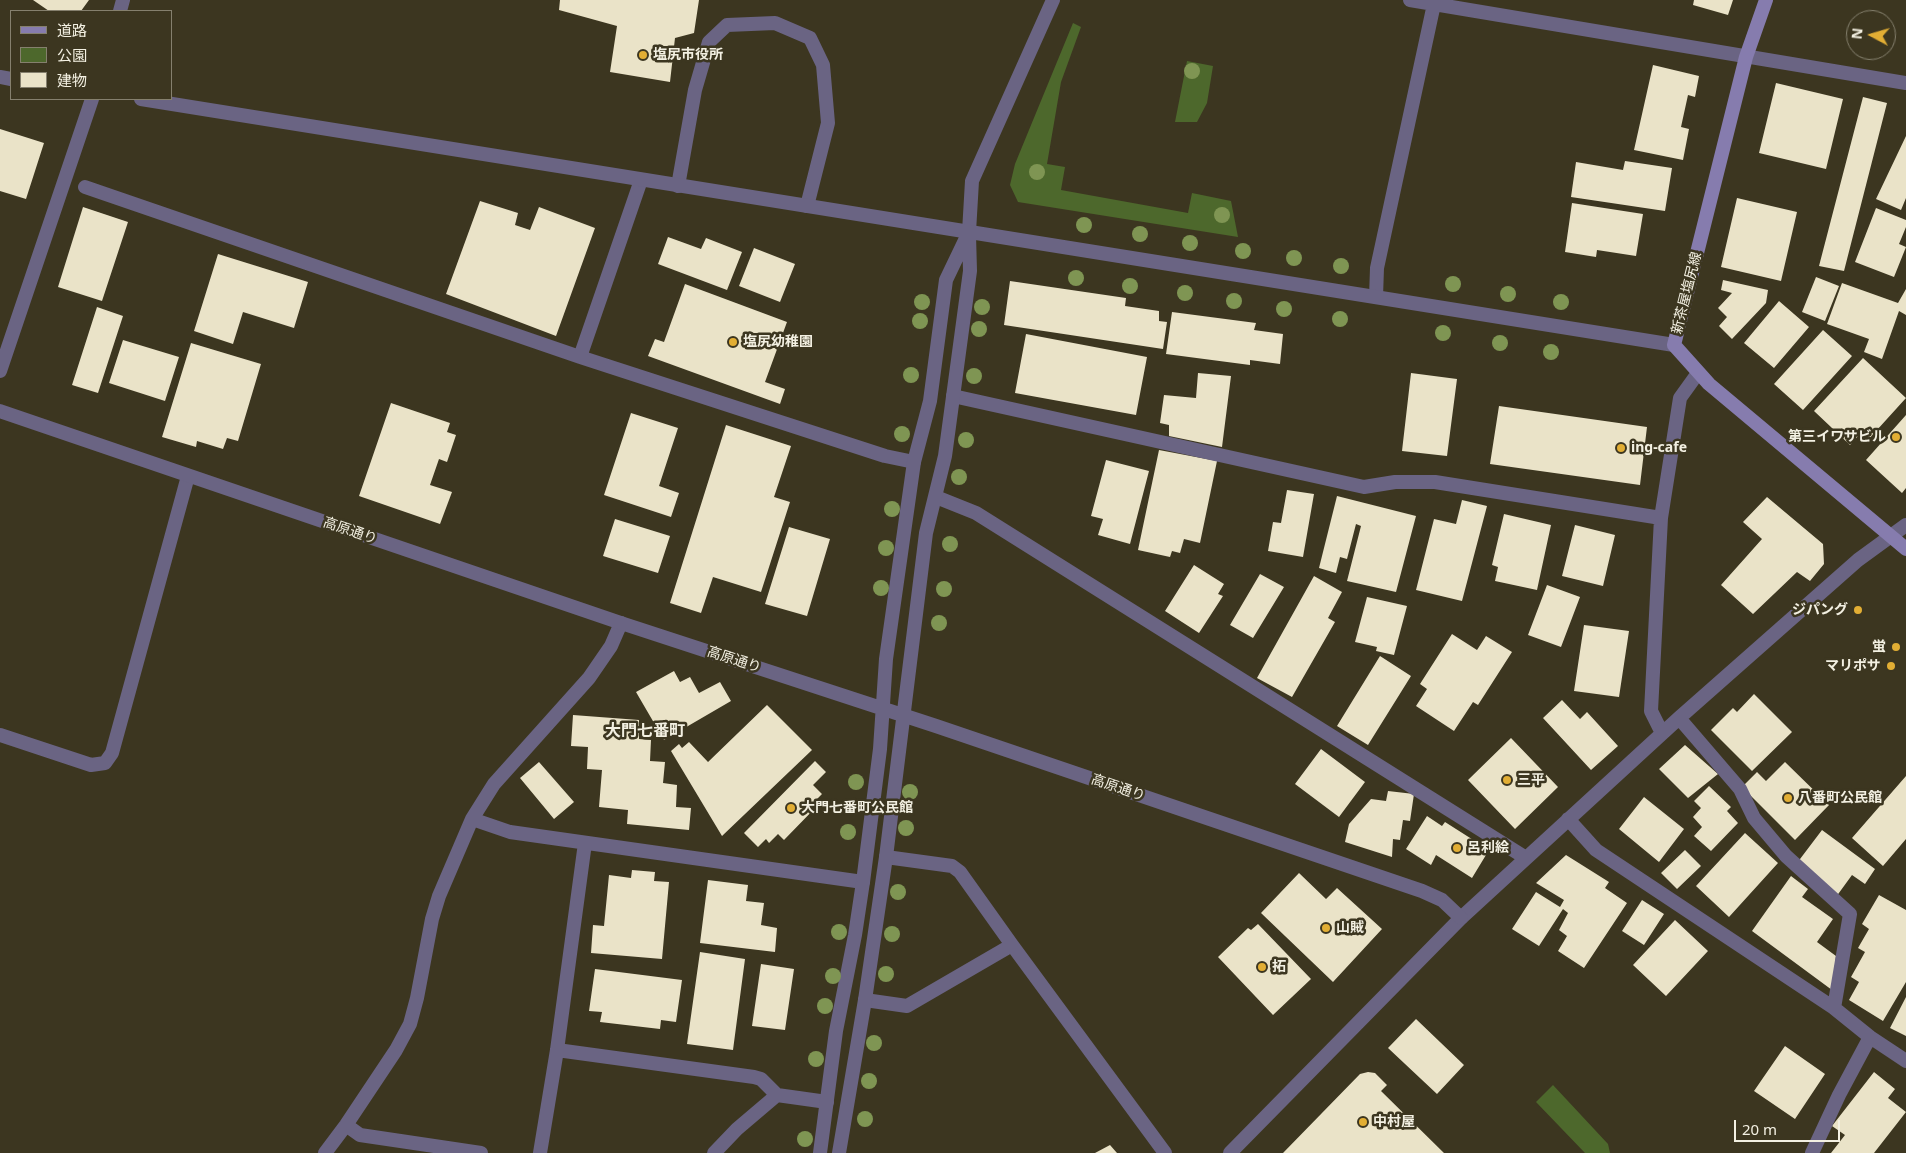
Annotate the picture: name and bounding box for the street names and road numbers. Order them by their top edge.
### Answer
street label: 新茶屋塩尻線 [1669,250,1705,336]
street label: 高原通り [321,514,379,548]
street label: 高原通り [705,643,763,677]
street label: 高原通り [1089,771,1147,805]

